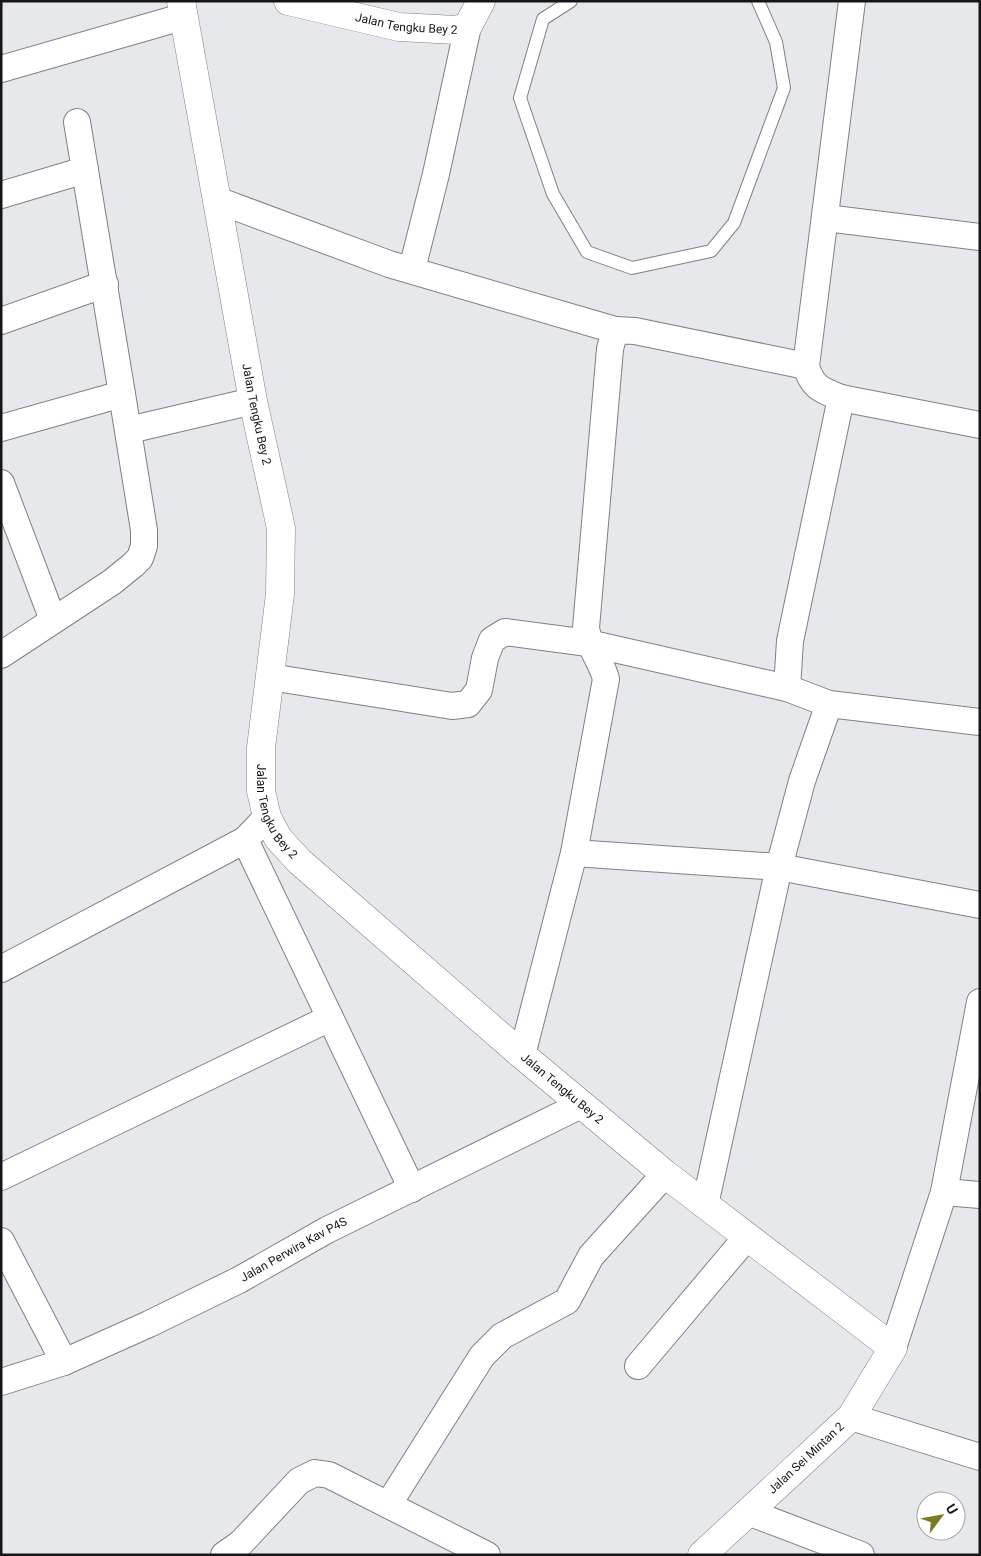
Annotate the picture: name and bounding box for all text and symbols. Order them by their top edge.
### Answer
street label: Jalan Tengku Bey 2 [354,10,458,37]
street label: Jalan Tengku Bey 2 [239,362,274,466]
street label: Jalan Tengku Bey 2 [254,764,301,862]
street label: Jalan Tengku Bey 2 [518,1050,607,1127]
street label: Jalan Perwira Kav P4S [238,1214,349,1285]
street label: Jalan Sei Mintan 2 [765,1419,847,1497]
north arrow [916,1491,966,1541]
text: U [943,1501,961,1517]

